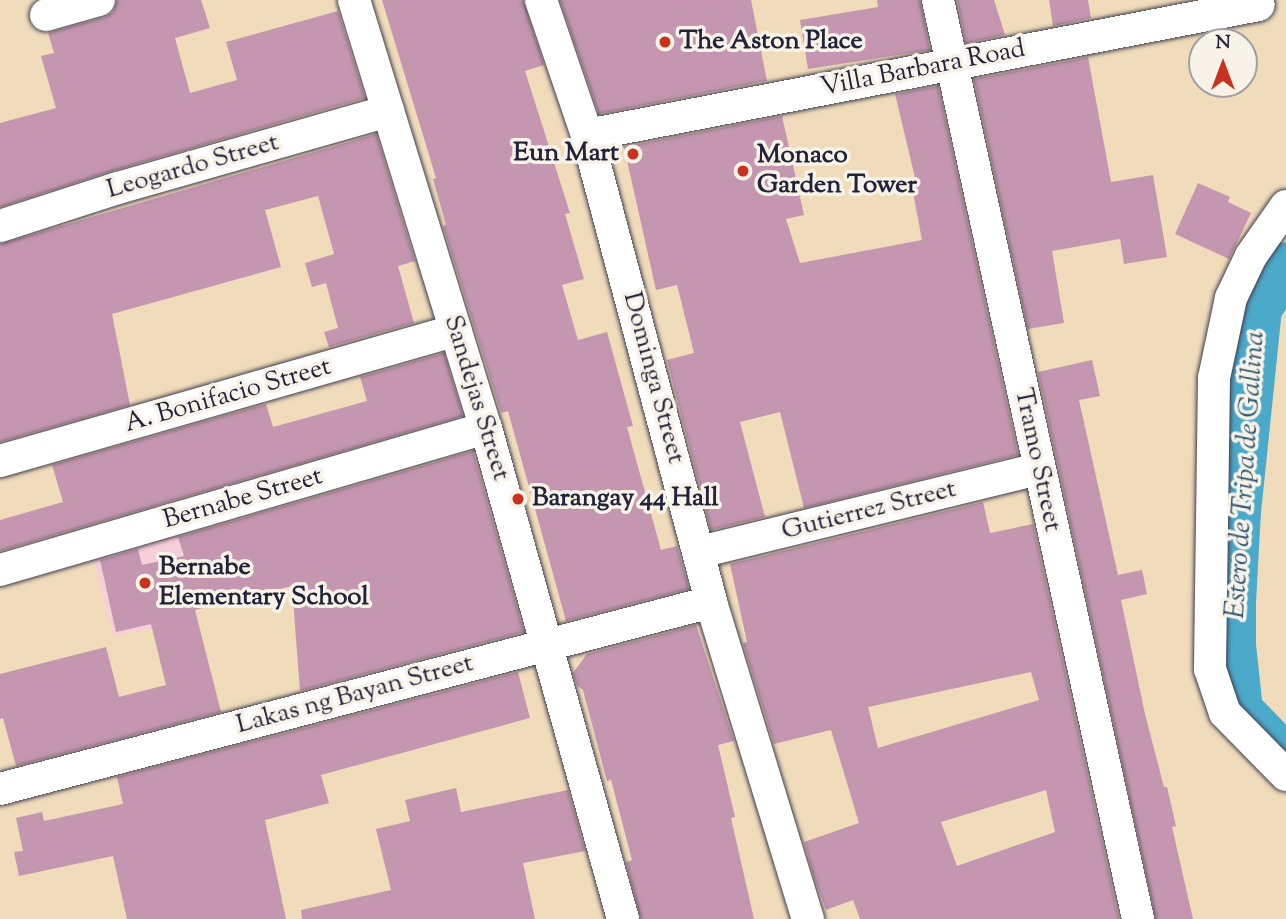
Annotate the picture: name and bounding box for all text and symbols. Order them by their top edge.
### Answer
place label: The Aston Place [679,26,863,58]
north arrow [1188,28,1258,98]
text: N [1215,30,1231,57]
marker: The Aston Place [657,34,673,50]
street label: Villa Barbara Road [818,34,1028,104]
street label: Leogardo Street [103,128,283,206]
place label: Eun Mart [513,138,619,170]
place label: Monaco Garden Tower [757,140,917,202]
marker: Eun Mart [625,146,641,162]
marker: Monaco Garden Tower [735,163,751,179]
street label: Dominga Street [615,289,691,467]
street label: Sandejas Street [436,312,516,484]
water label: Estero de Tripa de Gallina [1219,330,1273,620]
street label: A. Bonifacio Street [121,352,335,440]
street label: Tramo Street [1007,385,1067,535]
street label: Bernabe Street [160,461,326,537]
street label: Gutierrez Street [779,474,959,548]
place label: Barangay 44 Hall [532,483,718,515]
marker: Barangay 44 Hall [510,491,526,507]
place label: Bernabe Elementary School [159,552,369,614]
marker: Bernabe Elementary School [137,575,153,591]
street label: Lakas ng Bayan Street [233,648,477,742]

